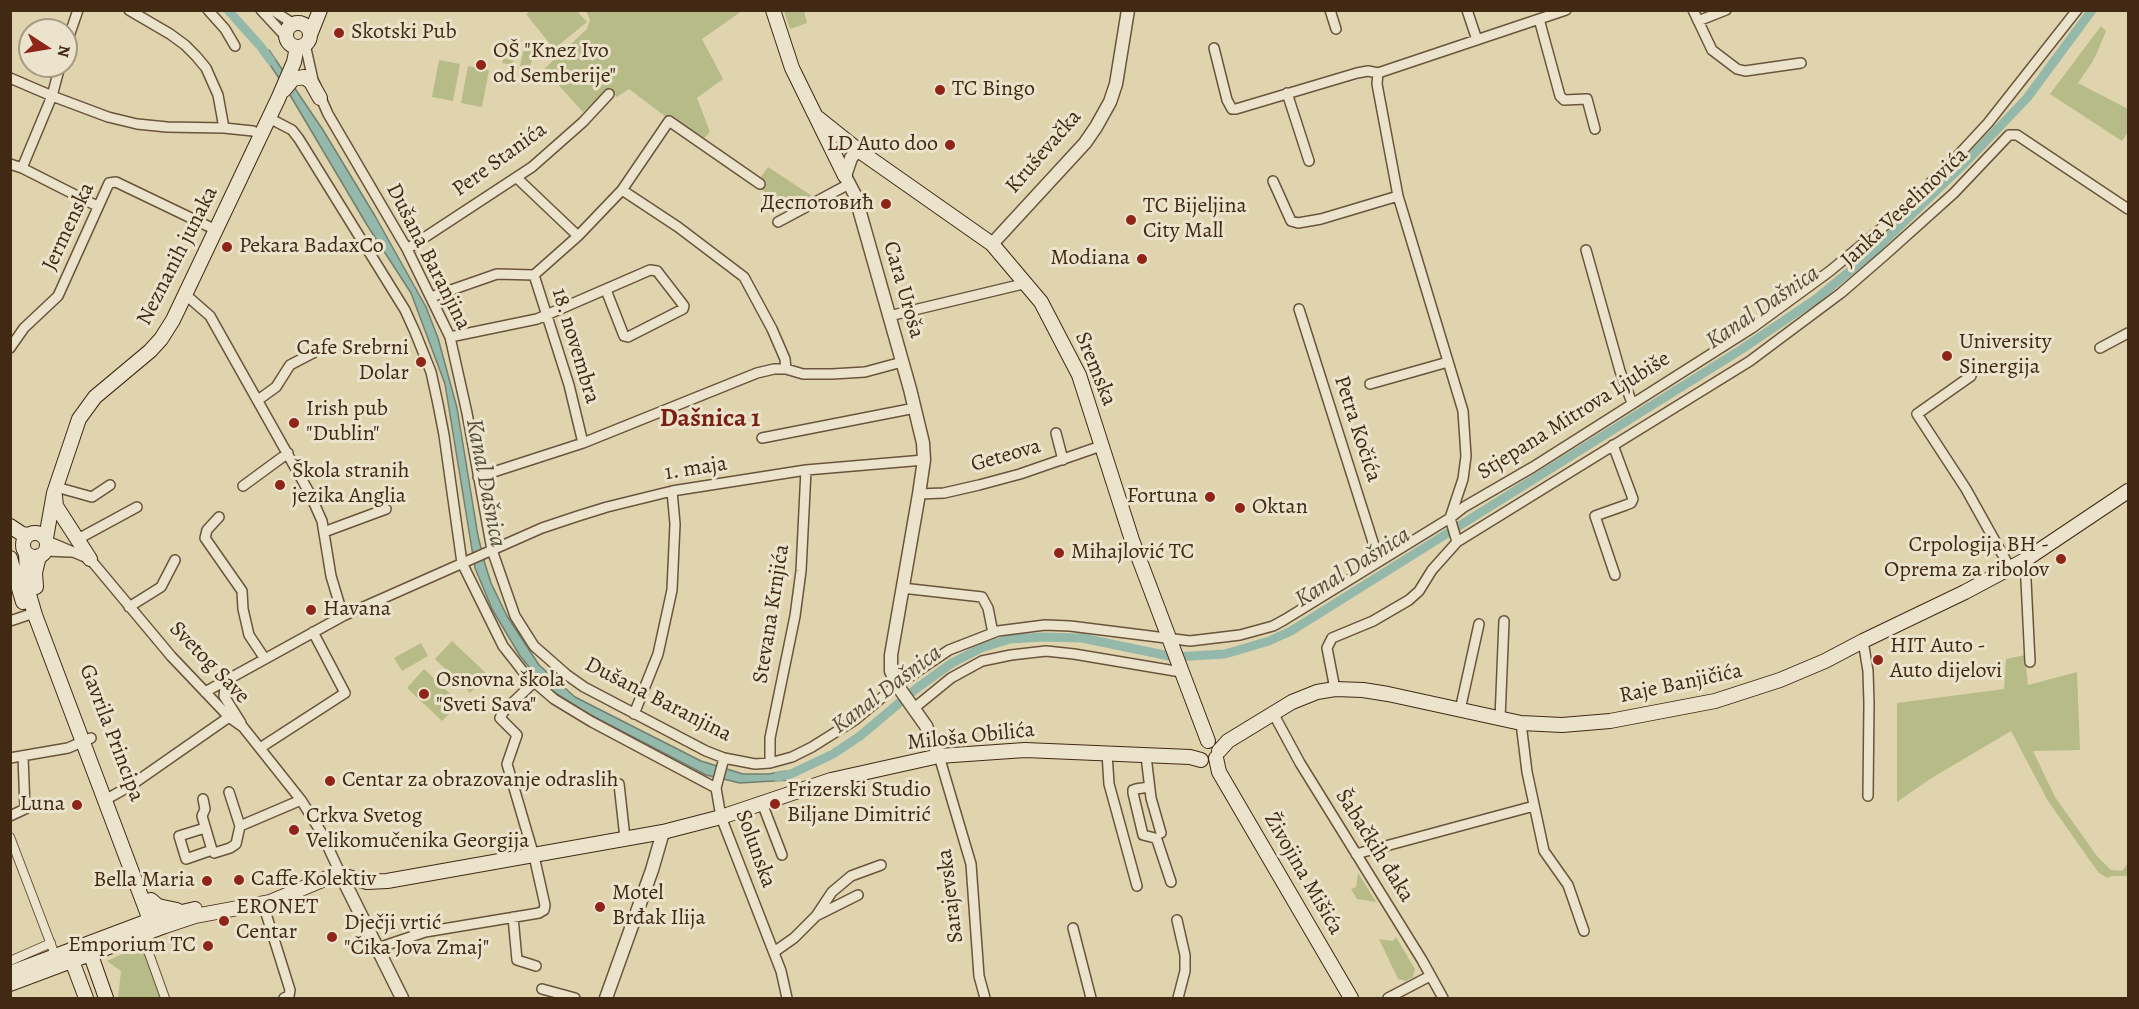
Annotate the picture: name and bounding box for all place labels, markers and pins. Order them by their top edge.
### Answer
place label: Skotski Pub [351,20,457,46]
marker: Skotski Pub [332,26,346,40]
place label: OŠ "Knez Ivo od Semberije" [493,39,616,90]
marker: OŠ "Knez Ivo od Semberije" [474,58,488,72]
place label: TC Bingo [952,77,1035,103]
marker: TC Bingo [933,83,947,97]
place label: LD Auto doo [827,132,938,158]
marker: LD Auto doo [943,138,957,152]
place label: Деспотовић [761,191,874,217]
place label: TC Bijeljina City Mall [1143,194,1247,246]
marker: Деспотовић [879,197,893,211]
marker: TC Bijeljina City Mall [1124,213,1138,227]
place label: Pekara BadaxCo [239,234,384,260]
marker: Pekara BadaxCo [220,240,234,254]
place label: Modiana [1050,246,1130,272]
marker: Modiana [1135,252,1149,266]
place label: University Sinergija [1959,330,2052,382]
place label: Cafe Srebrni Dolar [297,336,409,388]
marker: University Sinergija [1940,349,1954,363]
marker: Cafe Srebrni Dolar [414,355,428,369]
place label: Irish pub "Dublin" [306,397,388,448]
marker: Irish pub "Dublin" [287,416,301,430]
place label: Škola stranih jezika Anglia [292,459,409,511]
marker: Škola stranih jezika Anglia [273,478,287,492]
place label: Fortuna [1127,484,1198,510]
marker: Fortuna [1203,490,1217,504]
place label: Oktan [1252,495,1308,521]
marker: Oktan [1233,501,1247,515]
place label: Crpologija BH - Oprema za ribolov [1884,533,2049,584]
place label: Mihajlović TC [1071,540,1194,566]
marker: Mihajlović TC [1052,546,1066,560]
marker: Crpologija BH - Oprema za ribolov [2054,552,2068,566]
place label: Havana [323,597,391,623]
marker: Havana [304,603,318,617]
place label: HIT Auto - Auto dijelovi [1890,634,2002,686]
marker: HIT Auto - Auto dijelovi [1871,653,1885,667]
place label: Osnovna škola "Sveti Sava" [436,668,565,720]
marker: Osnovna škola "Sveti Sava" [417,687,431,701]
place label: Centar za obrazovanje odraslih [342,768,618,794]
marker: Centar za obrazovanje odraslih [323,774,337,788]
place label: Frizerski Studio Biljane Dimitrić [787,778,931,830]
place label: Luna [20,792,65,818]
marker: Frizerski Studio Biljane Dimitrić [768,797,782,811]
marker: Luna [70,798,84,812]
place label: Crkva Svetog Velikomučenika Georgija [306,804,530,855]
marker: Crkva Svetog Velikomučenika Georgija [287,823,301,837]
place label: Caffe Kolektiv [251,867,376,893]
place label: Bella Maria [93,868,195,894]
marker: Caffe Kolektiv [232,873,246,887]
marker: Bella Maria [200,874,214,888]
place label: Motel Brđak Ilija [612,881,706,932]
place label: ERONET Centar [236,895,318,946]
marker: Motel Brđak Ilija [593,900,607,914]
place label: Dječji vrtić "Čika Jova Zmaj" [344,911,489,962]
marker: ERONET Centar [217,914,231,928]
marker: Dječji vrtić "Čika Jova Zmaj" [325,930,339,944]
place label: Emporium TC [68,933,196,959]
marker: Emporium TC [201,939,215,953]

